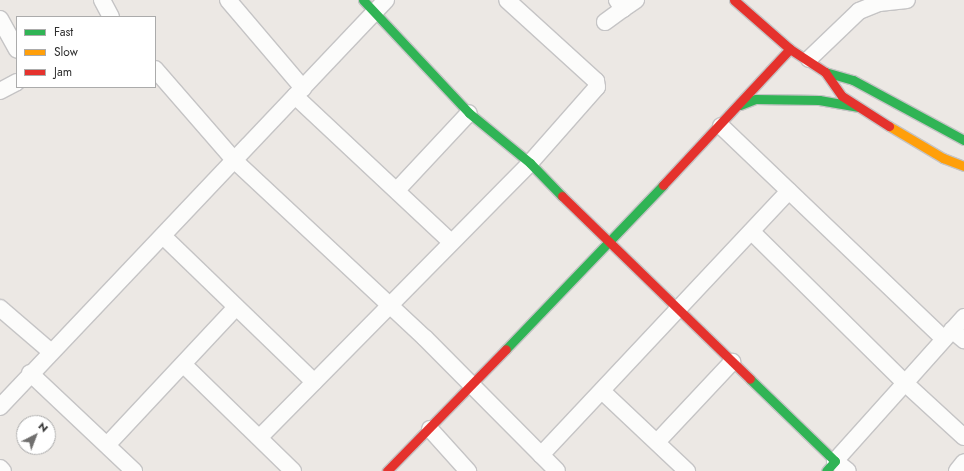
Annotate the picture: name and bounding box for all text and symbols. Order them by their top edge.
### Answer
legend [16,16,156,88]
text: Fast [54,23,73,41]
text: Slow [54,43,78,61]
text: Jam [54,63,72,81]
north arrow [16,415,56,455]
text: N [35,418,52,436]

